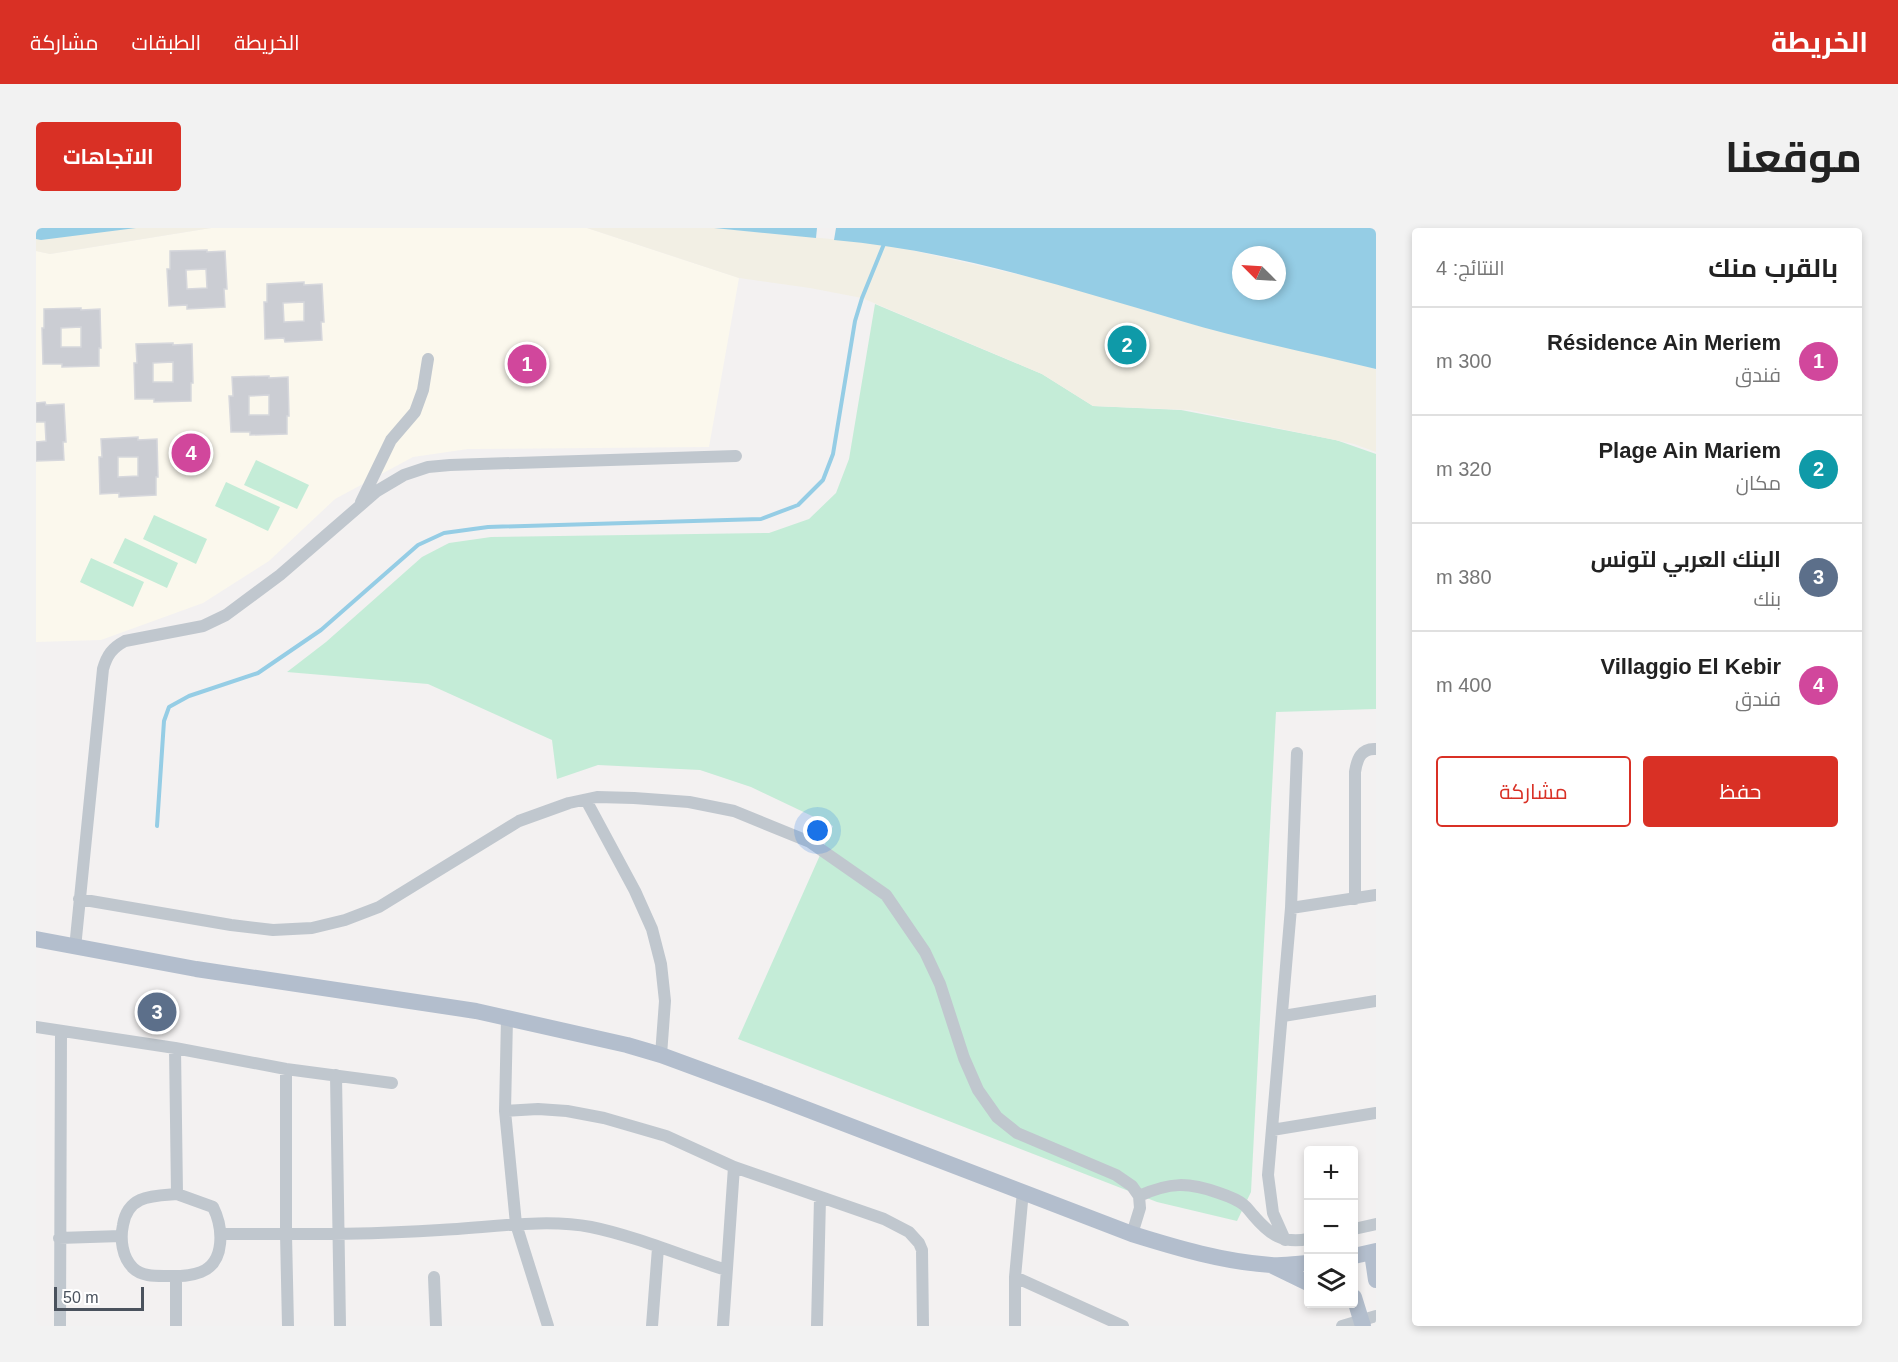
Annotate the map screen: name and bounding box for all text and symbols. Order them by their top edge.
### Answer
text: الخريطة [1771,27,1868,58]
text: مشاركة [30,31,99,54]
text: الطبقات [132,31,201,54]
text: الخريطة [234,31,300,54]
button: الاتجاهات [36,122,181,191]
text: موقعنا [1725,134,1862,181]
north arrow [1232,246,1286,300]
text: بالقرب منك [1708,253,1838,283]
text: النتائج: 4 [1436,257,1505,279]
pin: 2 [1108,322,1146,368]
text: Résidence Ain Meriem [1547,330,1781,355]
pin: 1 [508,342,546,386]
text: 300 m [1436,350,1492,372]
text: 1 [1813,350,1824,372]
text: فندق [1735,364,1781,386]
pin: 4 [172,430,210,476]
text: Plage Ain Mariem [1598,438,1781,463]
text: 320 m [1436,458,1492,480]
text: 2 [1813,458,1824,480]
text: مكان [1736,472,1781,494]
text: البنك العربي لتونس [1591,547,1781,572]
text: 380 m [1436,566,1492,588]
text: 3 [1813,566,1824,588]
text: بنك [1753,588,1781,610]
text: Villaggio El Kebir [1600,654,1781,679]
text: 400 m [1436,674,1492,696]
text: 4 [1813,674,1824,696]
text: فندق [1735,688,1781,710]
button: مشاركة [1436,756,1631,827]
button: حفظ [1643,756,1838,827]
your location [803,816,832,845]
pin: 3 [138,990,176,1034]
map controls [1304,1146,1358,1308]
button: + [1304,1146,1358,1200]
button: − [1304,1200,1358,1254]
button: layers [1304,1254,1358,1308]
scale bar [54,1284,144,1312]
text: 50 m [63,1289,99,1306]

